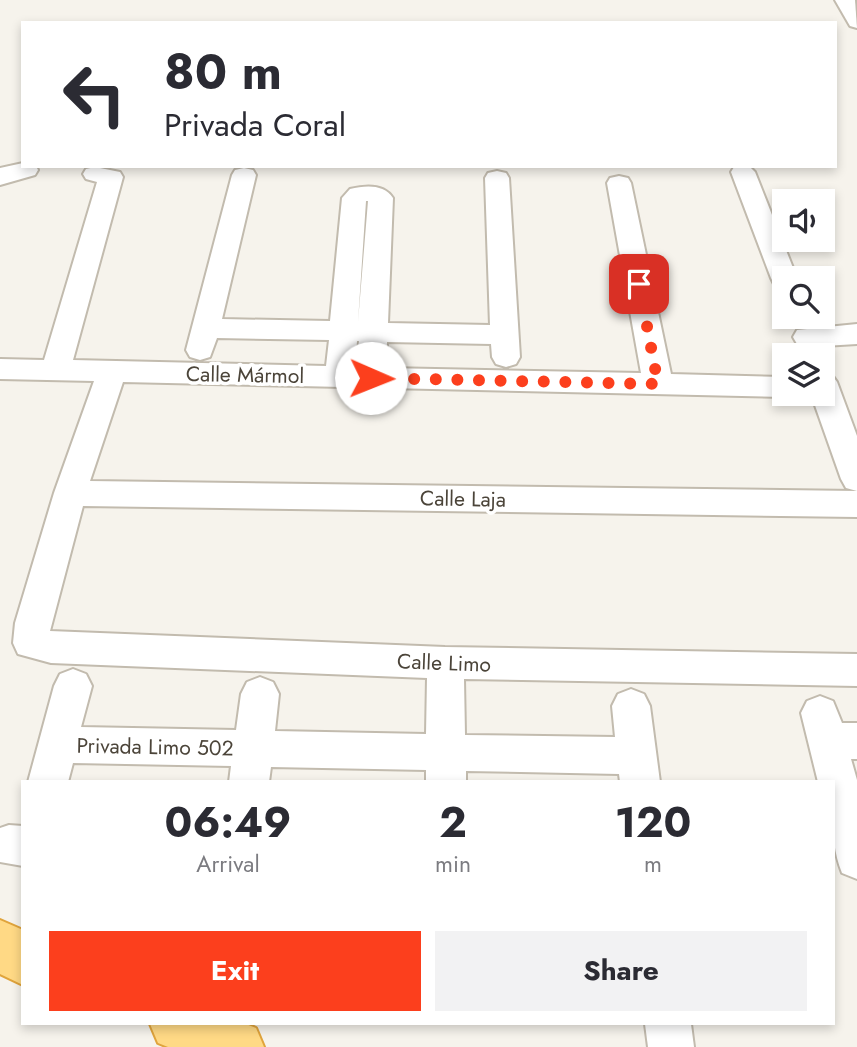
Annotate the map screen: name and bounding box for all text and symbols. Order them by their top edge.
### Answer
text: 80 m [164,37,282,107]
icon: left [49,49,140,140]
text: Privada Coral [164,102,346,148]
map controls [772,189,835,406]
button: sound [772,189,835,252]
pin [609,254,669,314]
icon: arrive [620,265,658,303]
button: search [772,266,835,329]
position arrow [334,341,408,415]
button: layers [772,343,835,406]
street label: Calle Mármol [186,359,304,391]
street label: Calle Laja [420,483,506,515]
street label: Calle Limo [396,646,492,680]
street label: Privada Limo 502 [76,731,234,763]
text: 06:49 [165,792,291,853]
text: 2 [439,792,467,853]
text: 120 [615,792,691,853]
text: Arrival [196,847,260,881]
text: min [435,847,471,881]
text: m [644,847,662,881]
button: Exit [49,931,421,1011]
button: Share [435,931,807,1011]

